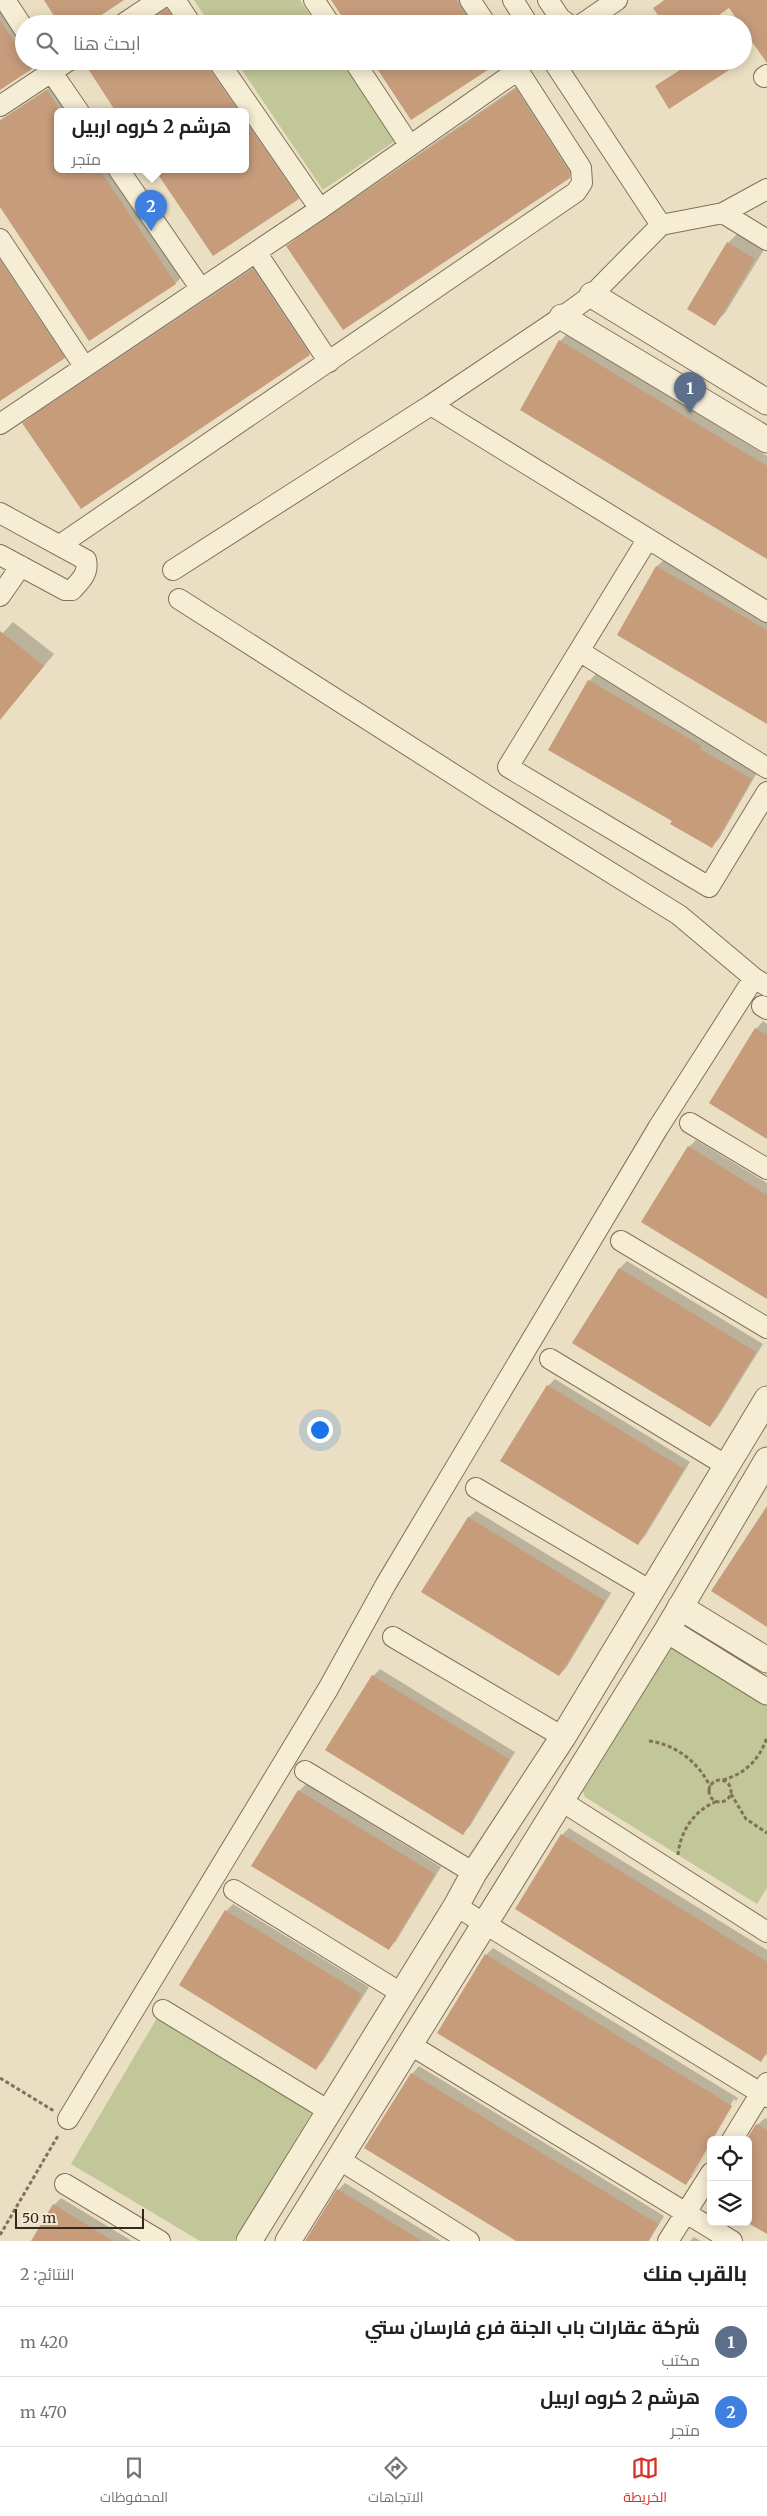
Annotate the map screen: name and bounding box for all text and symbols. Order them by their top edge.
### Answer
search box [15,15,752,70]
icon: search [33,29,61,57]
text: ابحث هنا [73,31,141,55]
popup [54,108,249,173]
text: هرشم 2 كروه اربيل [72,114,231,138]
text: متجر [72,149,101,169]
pin: 2 [135,190,167,231]
pin: 1 [674,372,706,413]
your location [307,1417,333,1443]
map controls [707,2136,752,2226]
button: locate [707,2136,752,2181]
button: layers [707,2181,752,2226]
scale bar [15,2206,144,2229]
text: 50 m [22,2209,56,2227]
text: بالقرب منك [643,2260,747,2287]
text: النتائج: 2 [20,2264,75,2284]
text: شرکة عقارات باب الجنة فرع فارسان ستي [365,2315,700,2339]
text: 420 m [20,2332,68,2352]
text: 1 [727,2332,735,2352]
text: مكتب [661,2350,700,2370]
text: هرشم 2 كروه اربيل [540,2385,700,2409]
text: 470 m [20,2402,67,2422]
text: 2 [726,2402,736,2422]
text: متجر [671,2420,700,2440]
tab: المحفوظات [100,2454,168,2510]
tab: الاتجاهات [368,2454,423,2510]
tab: الخريطة [623,2454,667,2510]

